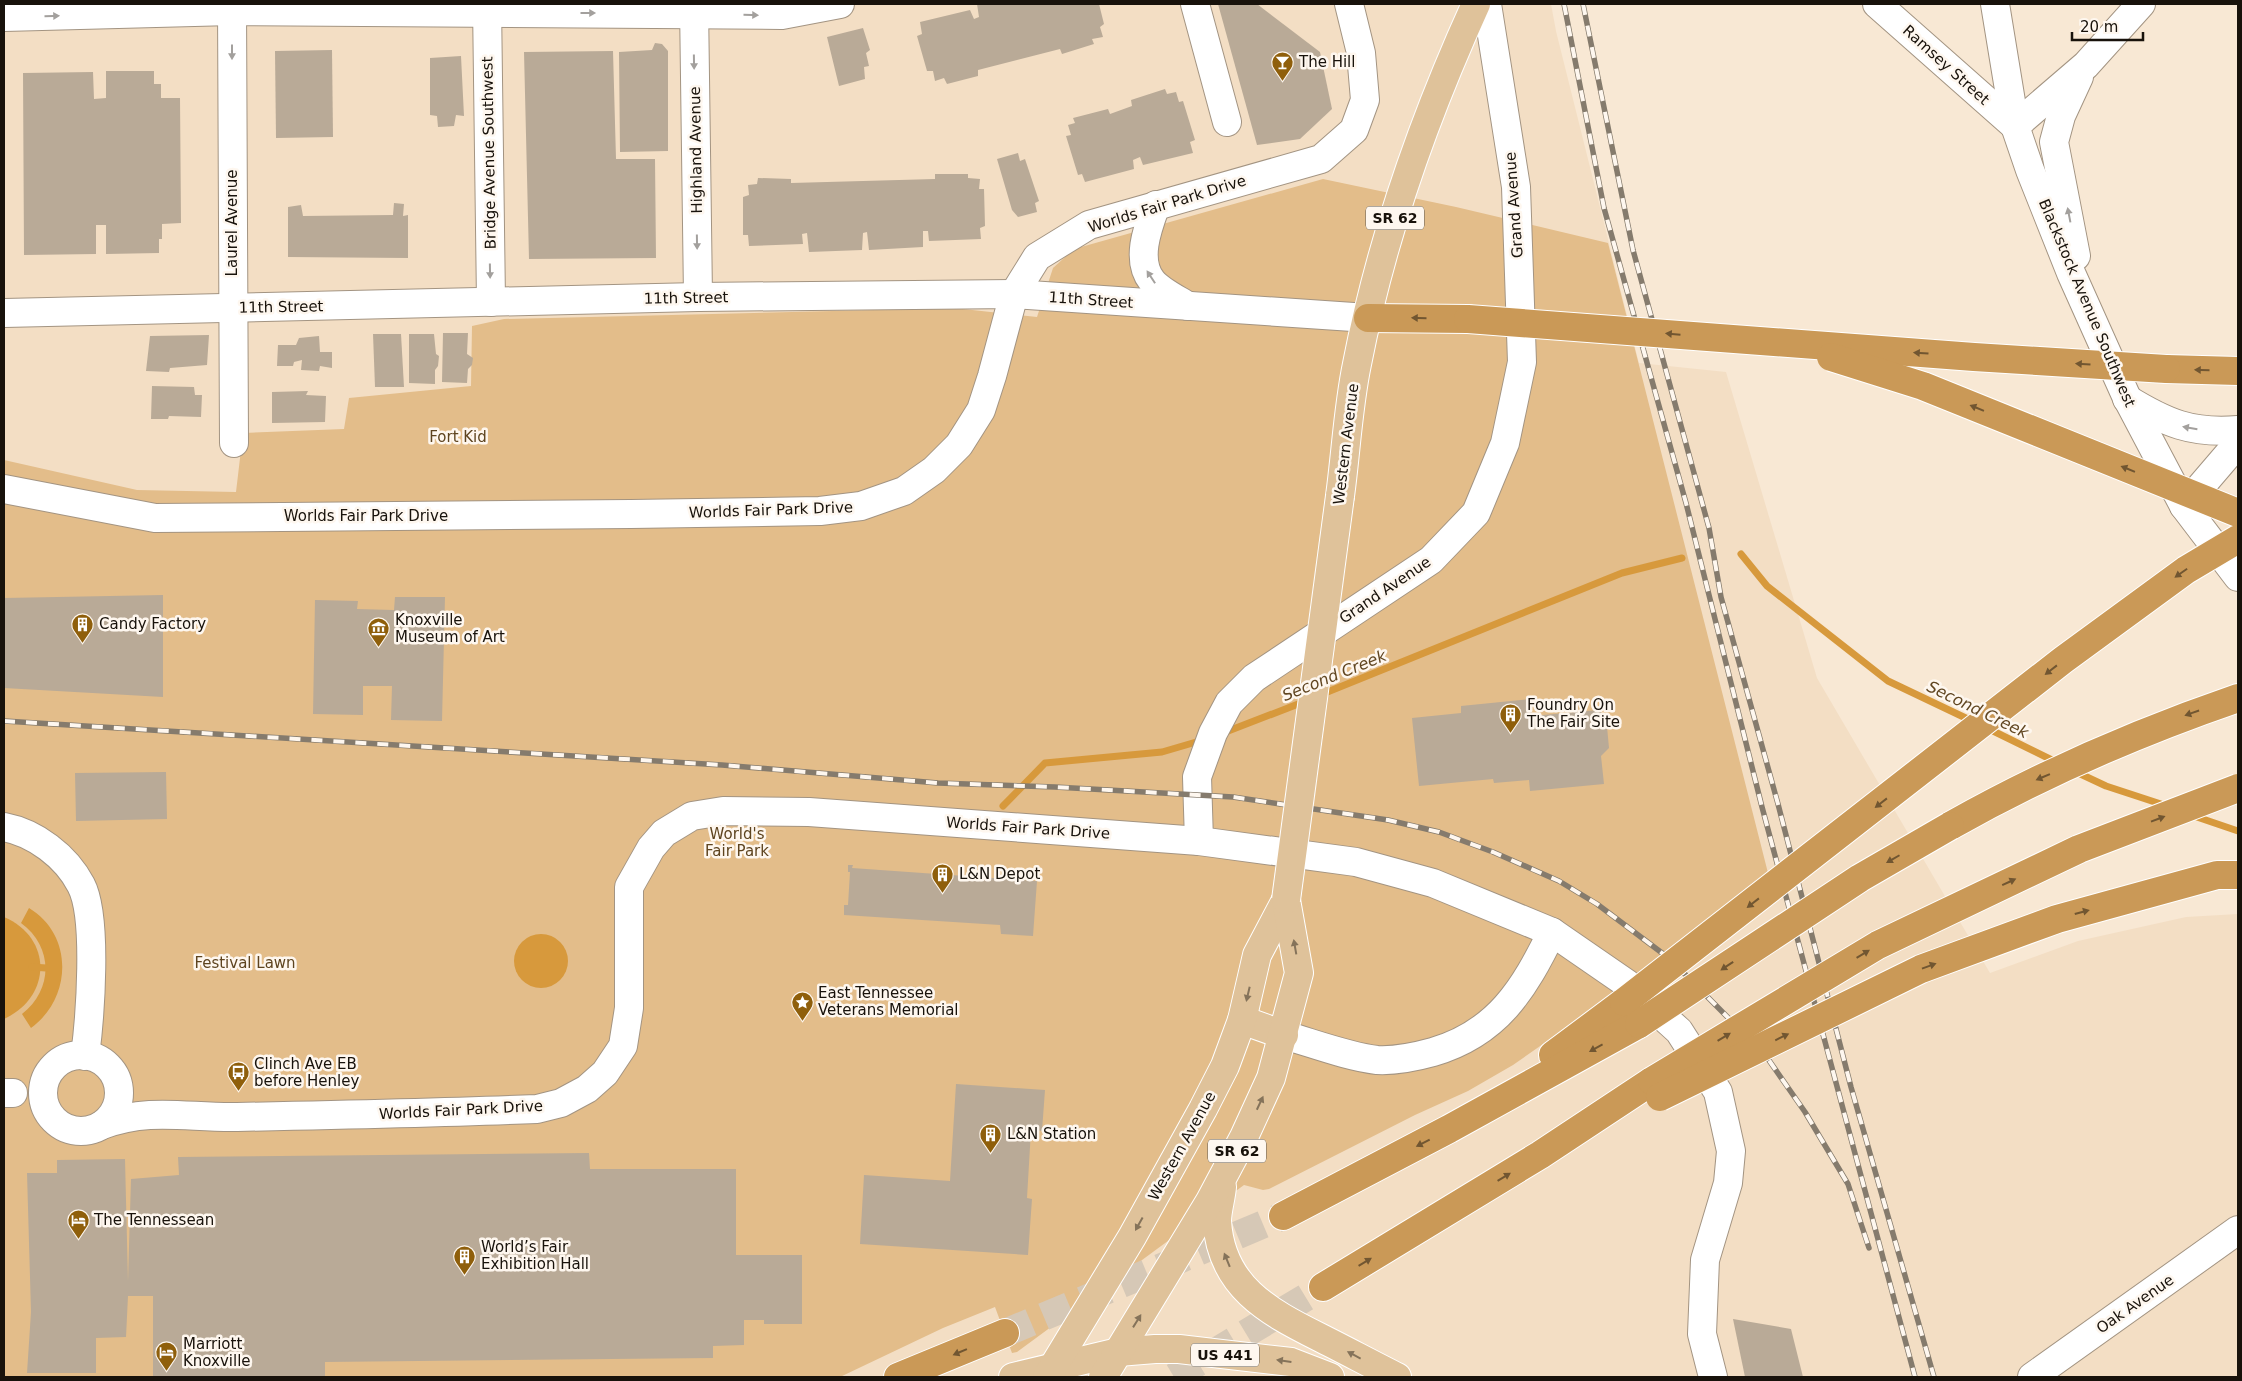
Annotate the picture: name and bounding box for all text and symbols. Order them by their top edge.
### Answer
one-way arrow [580,9,596,17]
scale bar [2072,10,2143,42]
one-way arrow [743,11,759,19]
one-way arrow [45,12,61,20]
text: 20 m [2080,18,2118,36]
street label: Ramsey Street [1899,21,1993,109]
one-way arrow [228,45,236,61]
bar icon: The Hill [1271,50,1295,81]
place label: The Hill [1298,53,1355,71]
one-way arrow [691,54,699,70]
street label: Bridge Avenue Southwest [478,56,500,250]
street label: Highland Avenue [686,86,706,214]
street label: Grand Avenue [1501,151,1527,259]
street label: Laurel Avenue [223,170,241,276]
street label: Worlds Fair Park Drive [1086,171,1248,237]
street label: Blackstock Avenue Southwest [2035,196,2139,410]
one-way arrow [2065,206,2073,222]
road number: SR 62 [1366,207,1424,230]
one-way arrow [693,234,701,250]
one-way arrow [486,263,494,279]
one-way arrow [1146,270,1155,284]
street label: 11th Street [643,288,729,308]
street label: 11th Street [1048,288,1134,312]
street label: 11th Street [238,297,324,317]
one-way arrow [1411,314,1427,322]
one-way arrow [1665,330,1681,338]
one-way arrow [1912,349,1928,357]
one-way arrow [2075,360,2091,368]
one-way arrow [2194,366,2210,374]
street label: Western Avenue [1330,382,1362,506]
one-way arrow [1969,404,1984,412]
one-way arrow [2181,424,2197,432]
park label: Fort Kid [429,428,487,446]
one-way arrow [2121,464,2135,472]
street label: Worlds Fair Park Drive [689,498,853,522]
street label: Worlds Fair Park Drive [284,507,448,525]
street label: Grand Avenue [1336,553,1434,627]
one-way arrow [2175,568,2188,578]
place label: Knoxville Museum of Art [395,611,505,646]
building icon: Candy Factory [71,612,95,643]
place label: Candy Factory [99,615,206,633]
museum icon: Knoxville Museum of Art [367,617,391,648]
water label: Second Creek [1279,646,1390,705]
one-way arrow [2044,664,2057,675]
water label: Second Creek [1924,677,2032,743]
place label: Foundry On The Fair Site [1526,696,1620,731]
building icon: Foundry On The Fair Site [1499,702,1523,733]
one-way arrow [2184,710,2199,718]
one-way arrow [2036,774,2050,782]
one-way arrow [1875,797,1888,808]
street label: Worlds Fair Park Drive [945,813,1111,843]
one-way arrow [2151,815,2166,823]
park label: World's Fair Park [705,825,769,860]
one-way arrow [1885,855,1900,863]
building icon: L&N Depot [931,862,955,893]
place label: L&N Depot [959,865,1041,883]
one-way arrow [2002,878,2016,886]
one-way arrow [1747,897,1760,908]
one-way arrow [2074,908,2089,916]
one-way arrow [1290,939,1298,955]
one-way arrow [1856,949,1869,958]
park label: Festival Lawn [194,954,296,972]
one-way arrow [1720,961,1734,971]
one-way arrow [1921,962,1936,969]
place label: East Tennessee Veterans Memorial [818,984,959,1019]
one-way arrow [1244,986,1252,1001]
place icon: East Tennessee Veterans Memorial [790,990,814,1021]
one-way arrow [1717,1033,1730,1042]
one-way arrow [1775,1033,1790,1041]
one-way arrow [1589,1044,1603,1052]
place label: Clinch Ave EB before Henley [254,1055,359,1090]
bus stop icon: Clinch Ave EB before Henley [226,1061,250,1092]
street label: Western Avenue [1145,1088,1219,1204]
one-way arrow [1256,1096,1264,1110]
street label: Worlds Fair Park Drive [378,1097,544,1123]
building icon: L&N Station [979,1122,1003,1153]
place label: L&N Station [1007,1125,1096,1143]
one-way arrow [1416,1139,1430,1147]
road number: SR 62 [1208,1140,1266,1162]
one-way arrow [1497,1173,1510,1182]
hotel icon: The Tennessean [66,1208,90,1239]
place label: The Tennessean [93,1211,214,1229]
one-way arrow [1135,1217,1143,1231]
place label: World’s Fair Exhibition Hall [481,1238,589,1273]
building icon: World’s Fair Exhibition Hall [453,1244,477,1275]
one-way arrow [1222,1253,1230,1268]
one-way arrow [1358,1257,1371,1267]
street label: Oak Avenue [2093,1271,2177,1337]
one-way arrow [1133,1314,1142,1328]
place label: Marriott Knoxville [183,1335,251,1370]
hotel icon: Marriott Knoxville [155,1341,179,1372]
road number: US 441 [1191,1344,1259,1366]
one-way arrow [953,1348,967,1356]
one-way arrow [1346,1351,1361,1359]
one-way arrow [1276,1357,1292,1365]

